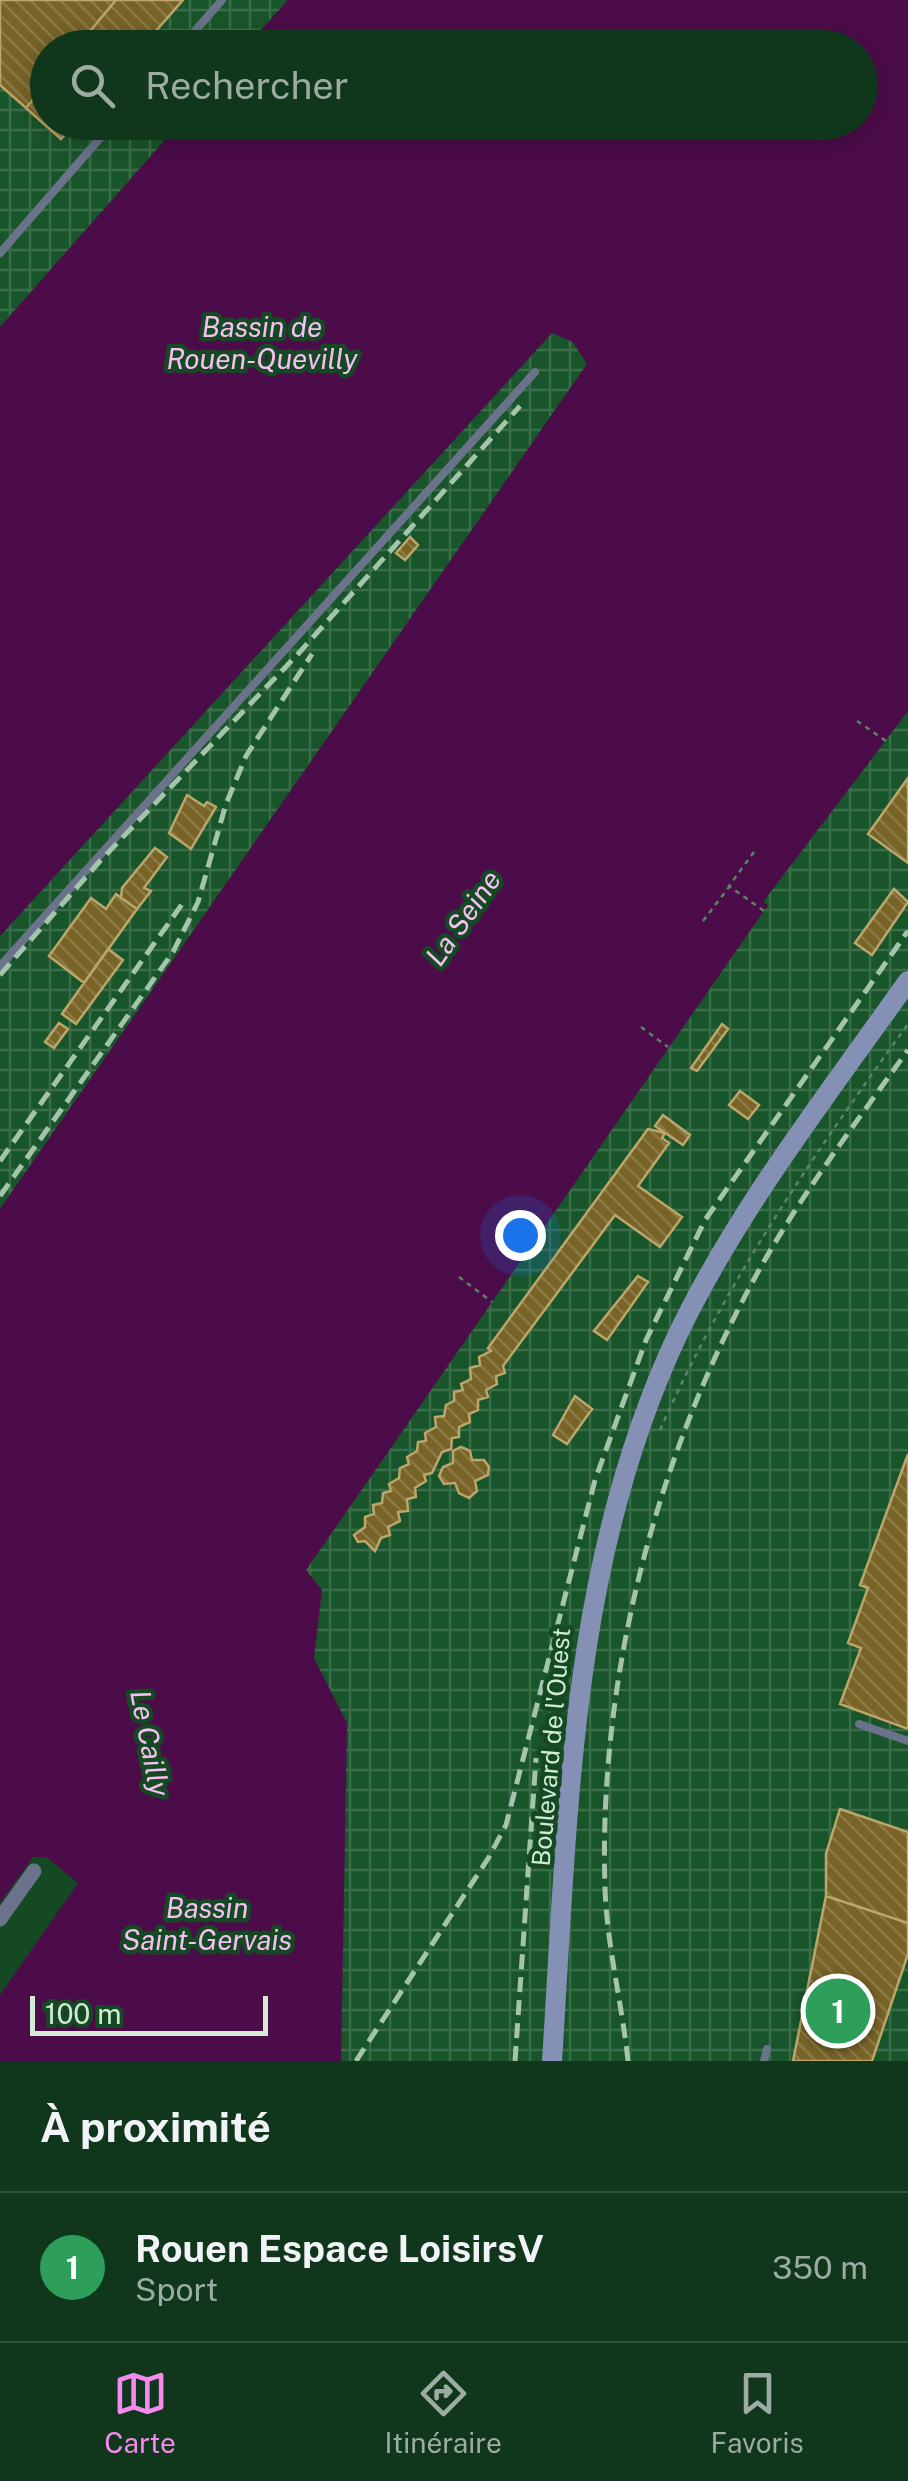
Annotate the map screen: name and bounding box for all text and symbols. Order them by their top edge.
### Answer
search box [30,30,878,140]
icon: search [65,58,120,113]
text: Rechercher [145,63,349,108]
water label: Bassin de Rouen-Quevilly [166,310,358,375]
water label: La Seine [418,864,507,972]
your location [495,1210,546,1261]
street label: Boulevard de l'Ouest [526,1626,576,1868]
water label: Le Cailly [124,1687,177,1799]
water label: Bassin Saint-Gervais [122,1891,292,1956]
pin: 1 [806,1974,870,2048]
scale bar [30,1991,268,2036]
text: 100 m [45,1997,122,2030]
text: À proximité [40,2102,271,2151]
text: Rouen Espace LoisirsV [135,2226,544,2271]
text: 1 [66,2249,79,2286]
text: 350 m [772,2249,868,2286]
text: Sport [135,2271,218,2308]
tab: Carte [104,2366,176,2459]
tab: Itinéraire [384,2366,502,2459]
tab: Favoris [711,2366,804,2459]

